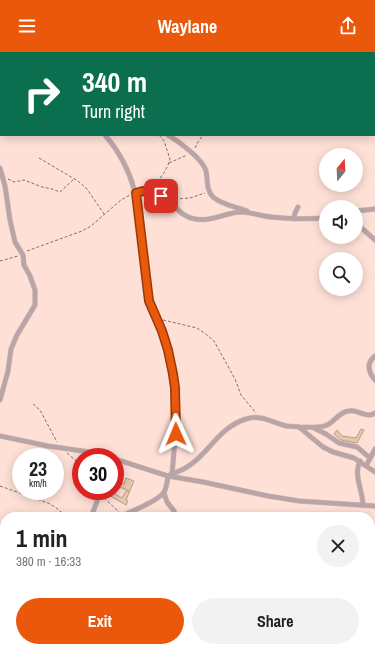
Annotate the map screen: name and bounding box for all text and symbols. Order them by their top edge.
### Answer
text: Waylane [158,14,217,39]
icon: menu [16,15,38,37]
icon: share [337,15,359,37]
text: 340 m [82,63,147,101]
icon: right [16,68,68,120]
text: Turn right [82,99,145,124]
north arrow [319,148,363,192]
map controls [319,148,363,296]
pin [144,179,178,213]
icon: arrive [150,185,172,207]
button: sound [319,200,363,244]
button: search [319,252,363,296]
position arrow [155,413,197,455]
speed limit sign: 30 [72,448,124,500]
text: 23 [29,455,47,482]
text: km/h [29,477,47,490]
text: 1 min [16,522,67,554]
button: close [317,525,359,567]
text: 380 m · 16:33 [16,553,81,570]
button: Exit [16,598,184,644]
button: Share [192,598,359,644]

